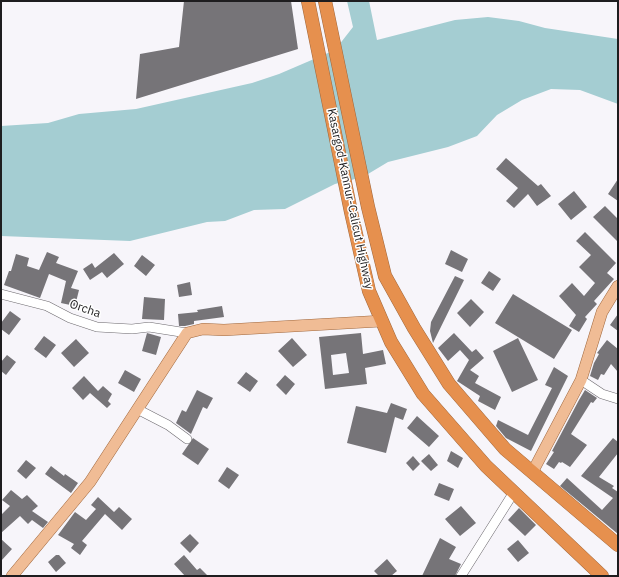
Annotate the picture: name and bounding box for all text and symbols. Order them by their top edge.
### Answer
street label: Kasargod-Kannur-Calicut Highway [324,107,376,291]
street label: Orcha [67,297,103,321]

